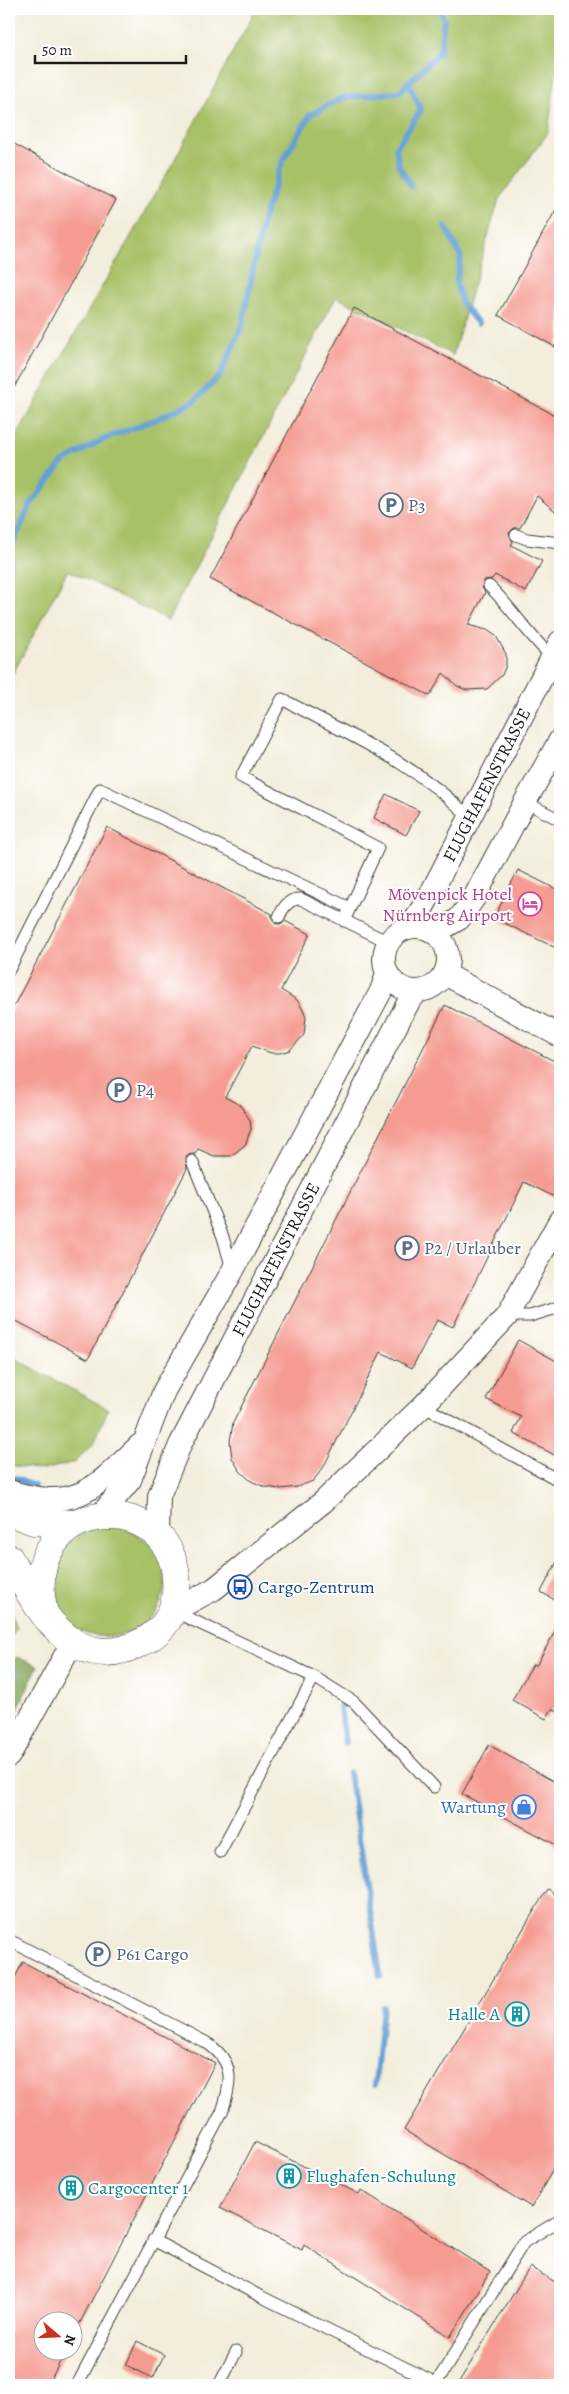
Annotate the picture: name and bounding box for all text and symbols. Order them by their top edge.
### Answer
scale bar [35,32,186,64]
text: 50 m [42,40,72,60]
parking icon: P3 [378,492,404,518]
place label: P3 [408,493,425,517]
street label: FLUGHAFENSTRASSE [437,704,536,866]
place label: Mövenpick Hotel Nürnberg Airport [382,882,513,927]
hotel icon: Mövenpick Hotel Nürnberg Airport [517,891,543,917]
parking icon: P4 [106,1077,132,1103]
place label: P4 [136,1078,154,1102]
street label: FLUGHAFENSTRASSE [226,1178,325,1340]
parking icon: P2 / Urlauber [394,1235,420,1261]
place label: P2 / Urlauber [424,1236,521,1260]
bus stop icon: Cargo-Zentrum [227,1574,253,1600]
place label: Cargo-Zentrum [258,1575,375,1599]
shop icon: Wartung [511,1794,537,1820]
place label: Wartung [440,1795,506,1819]
parking icon: P61 Cargo [85,1941,111,1967]
place label: P61 Cargo [116,1942,189,1966]
building icon: Halle A [504,2001,530,2027]
place label: Halle A [447,2002,500,2026]
building icon: Flughafen-Schulung [276,2163,302,2189]
place label: Flughafen-Schulung [306,2164,456,2188]
building icon: Cargocenter 1 [58,2175,84,2201]
place label: Cargocenter 1 [88,2176,188,2200]
north arrow [32,2312,82,2362]
text: N [59,2332,80,2348]

